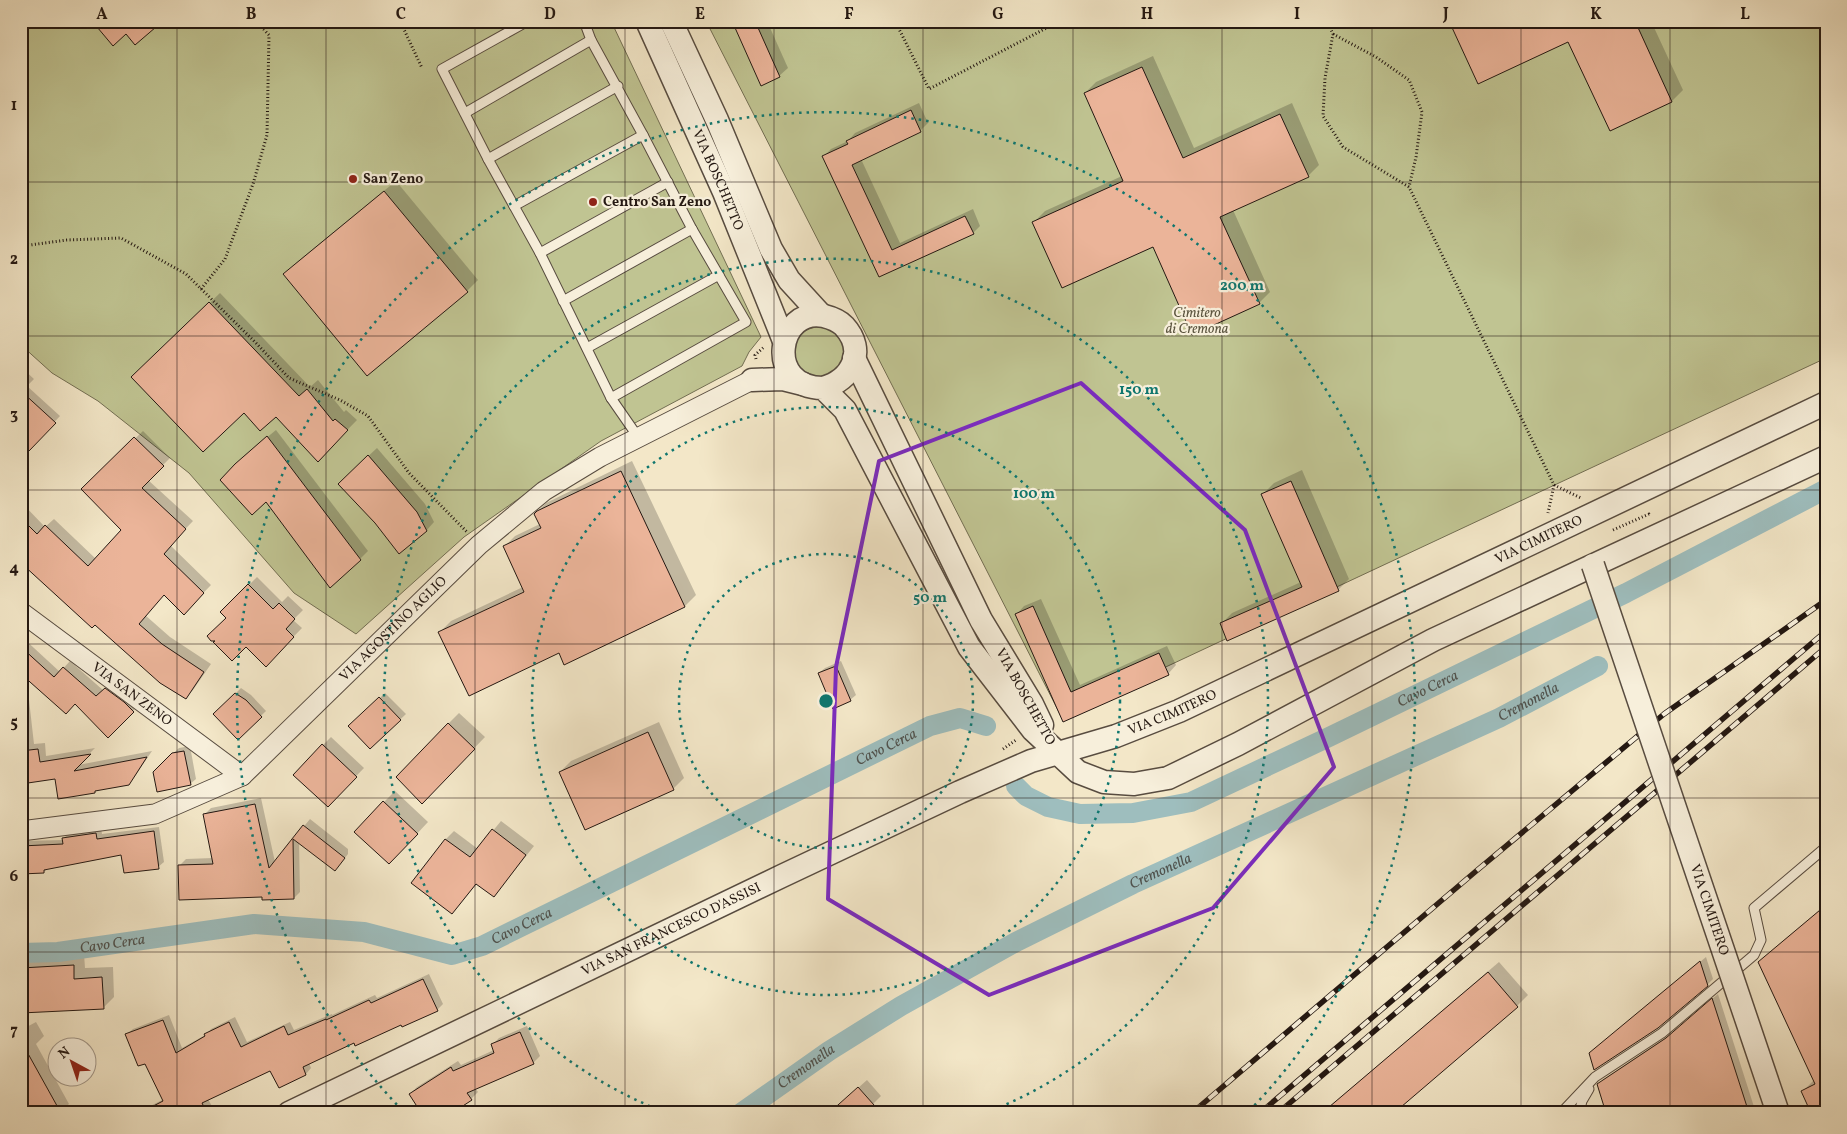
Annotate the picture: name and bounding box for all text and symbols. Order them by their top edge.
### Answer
text: A [96,4,108,26]
text: B [246,4,257,26]
text: C [396,4,406,26]
text: D [544,4,556,26]
text: E [695,4,705,26]
text: F [844,4,854,26]
text: G [992,4,1004,26]
text: H [1141,4,1153,26]
text: I [1294,4,1300,26]
text: J [1442,4,1449,26]
text: K [1590,4,1602,26]
text: L [1740,4,1750,26]
text: 1 [11,95,17,117]
street label: VIA BOSCHETTO [688,126,748,233]
place label: San Zeno [363,170,423,189]
marker: San Zeno [347,173,359,185]
place label: Centro San Zeno [603,193,711,212]
marker: Centro San Zeno [587,196,599,208]
text: 2 [10,249,18,271]
text: 200 m [1220,276,1264,297]
park label: Cimitero di Cremona [1166,304,1229,339]
text: 150 m [1119,380,1159,401]
text: 3 [10,404,18,426]
text: 100 m [1013,484,1056,505]
street label: VIA CIMITERO [1492,511,1586,569]
text: 4 [9,558,19,580]
street label: VIA AGOSTINO AGLIO [335,572,451,686]
text: 50 m [913,588,947,609]
street label: VIA BOSCHETTO [990,645,1060,749]
street label: VIA SAN ZENO [88,658,176,730]
water label: Cavo Cerca [1394,665,1462,713]
water label: Cremonella [1494,678,1563,727]
street label: VIA CIMITERO [1125,685,1220,740]
centre of rings [817,692,835,710]
text: 5 [10,712,18,734]
water label: Cavo Cerca [852,724,920,771]
water label: Cremonella [1126,848,1195,895]
street label: VIA CIMITERO [1685,862,1734,958]
text: 6 [10,866,19,888]
street label: VIA SAN FRANCESCO D'ASSISI [578,878,764,981]
water label: Cavo Cerca [488,902,556,950]
water label: Cavo Cerca [78,929,146,959]
text: 7 [10,1020,18,1042]
north arrow [48,1036,98,1086]
water label: Cremonella [773,1039,839,1095]
text: N [55,1043,75,1064]

